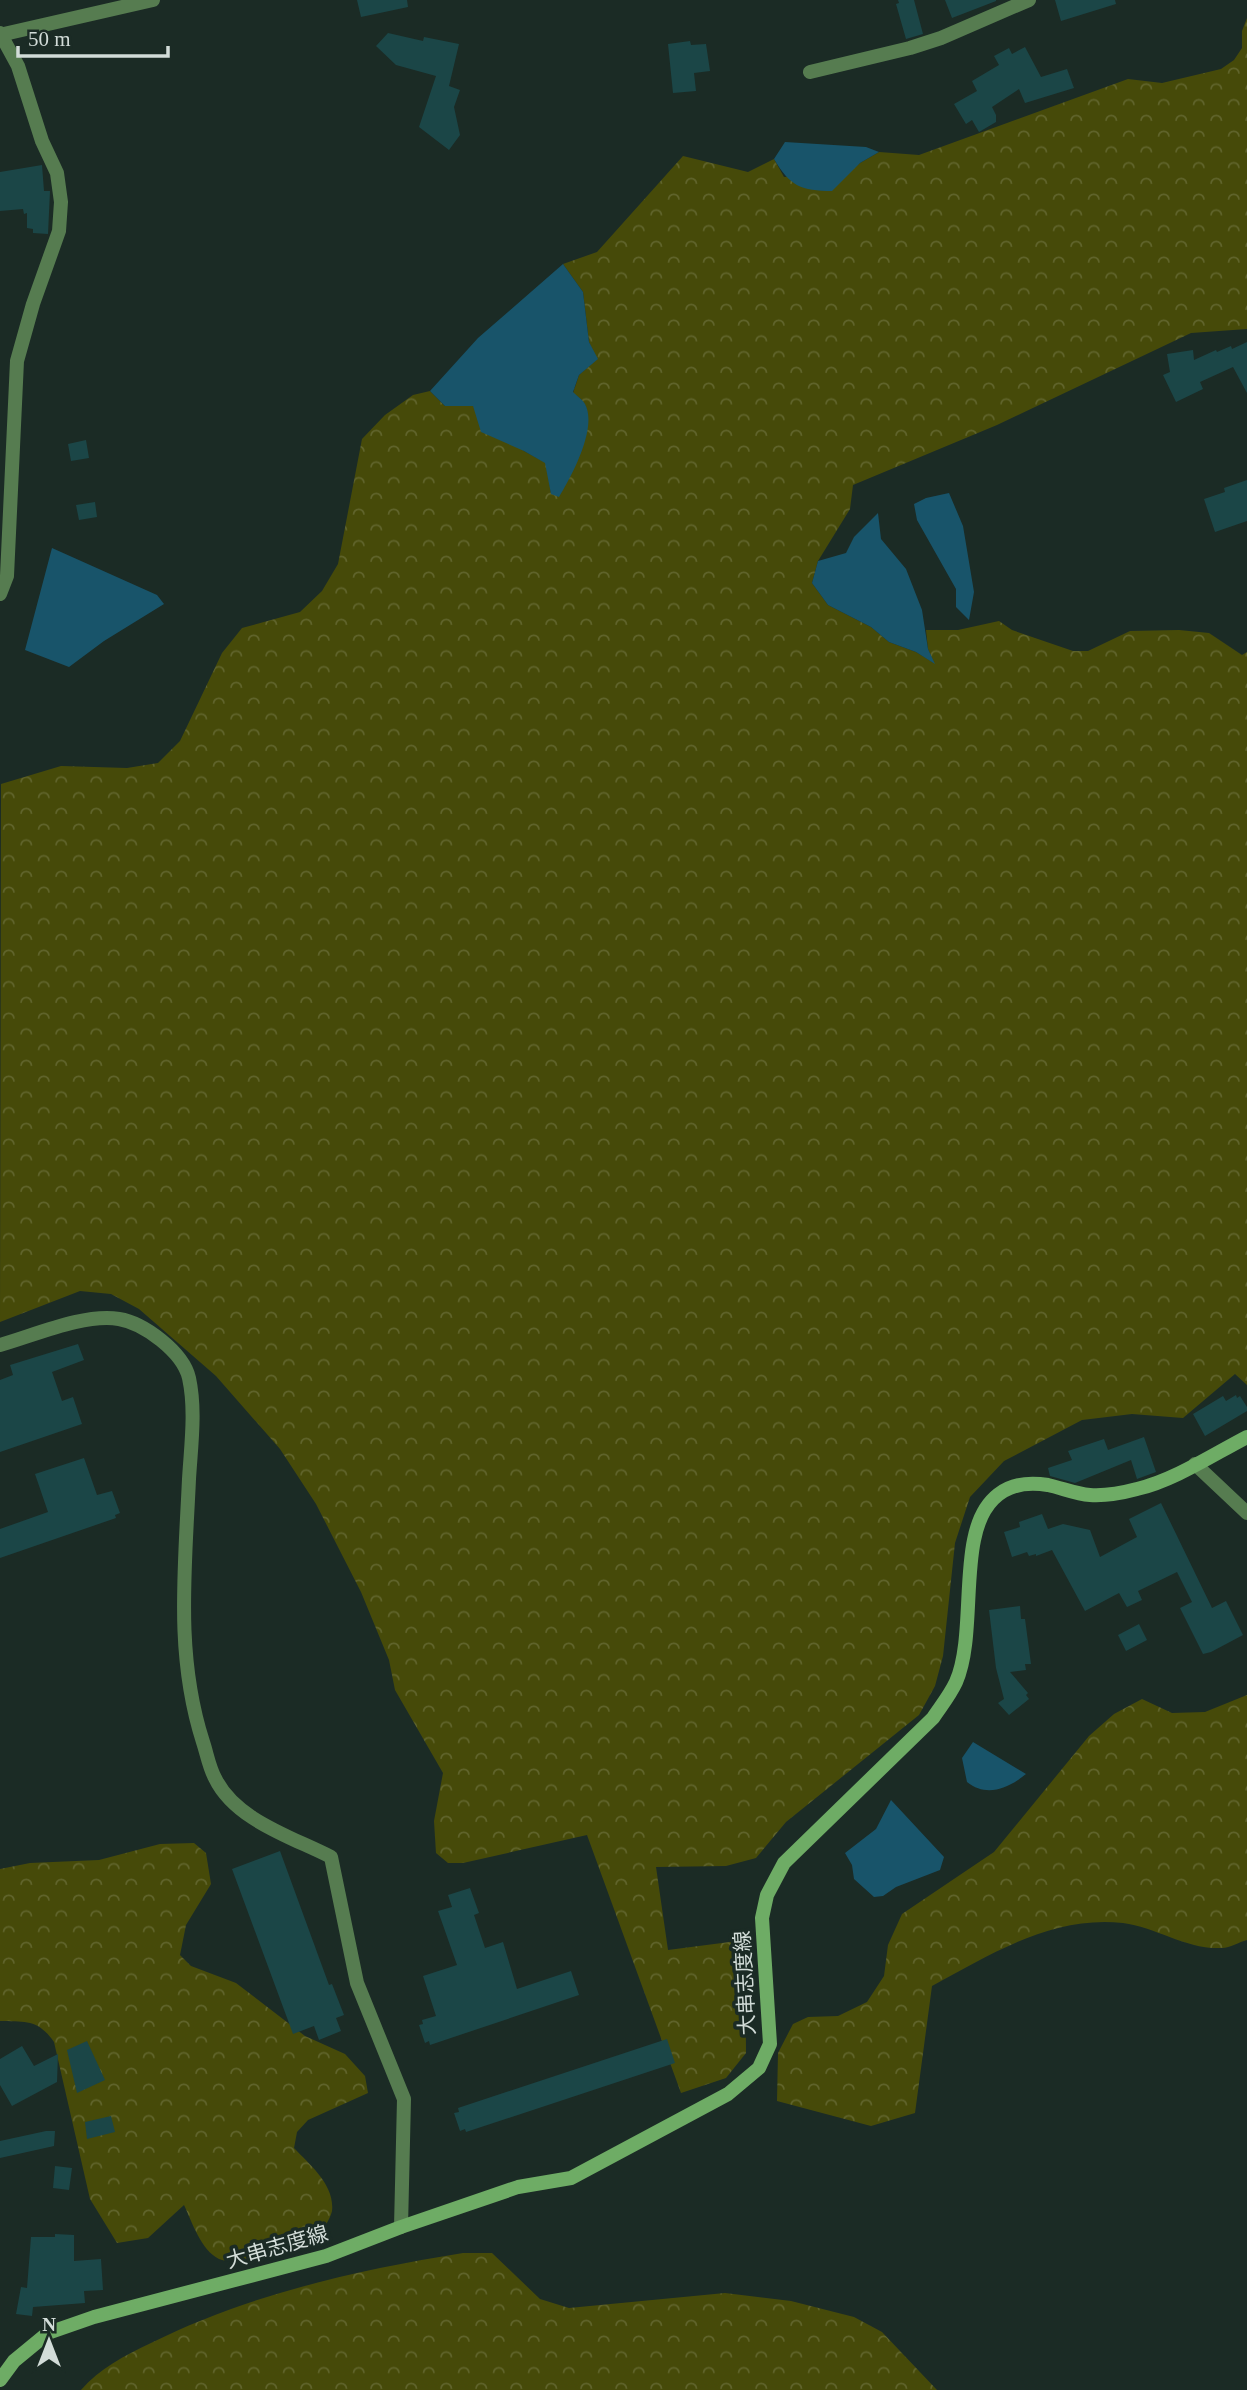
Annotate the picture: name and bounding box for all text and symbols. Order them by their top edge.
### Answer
scale bar [18,14,168,58]
text: 50 m [28,27,71,51]
street label: 大串志度線 [730,1930,760,2036]
street label: 大串志度線 [223,2221,331,2273]
north arrow [14,2306,84,2376]
text: N [42,2314,56,2335]

